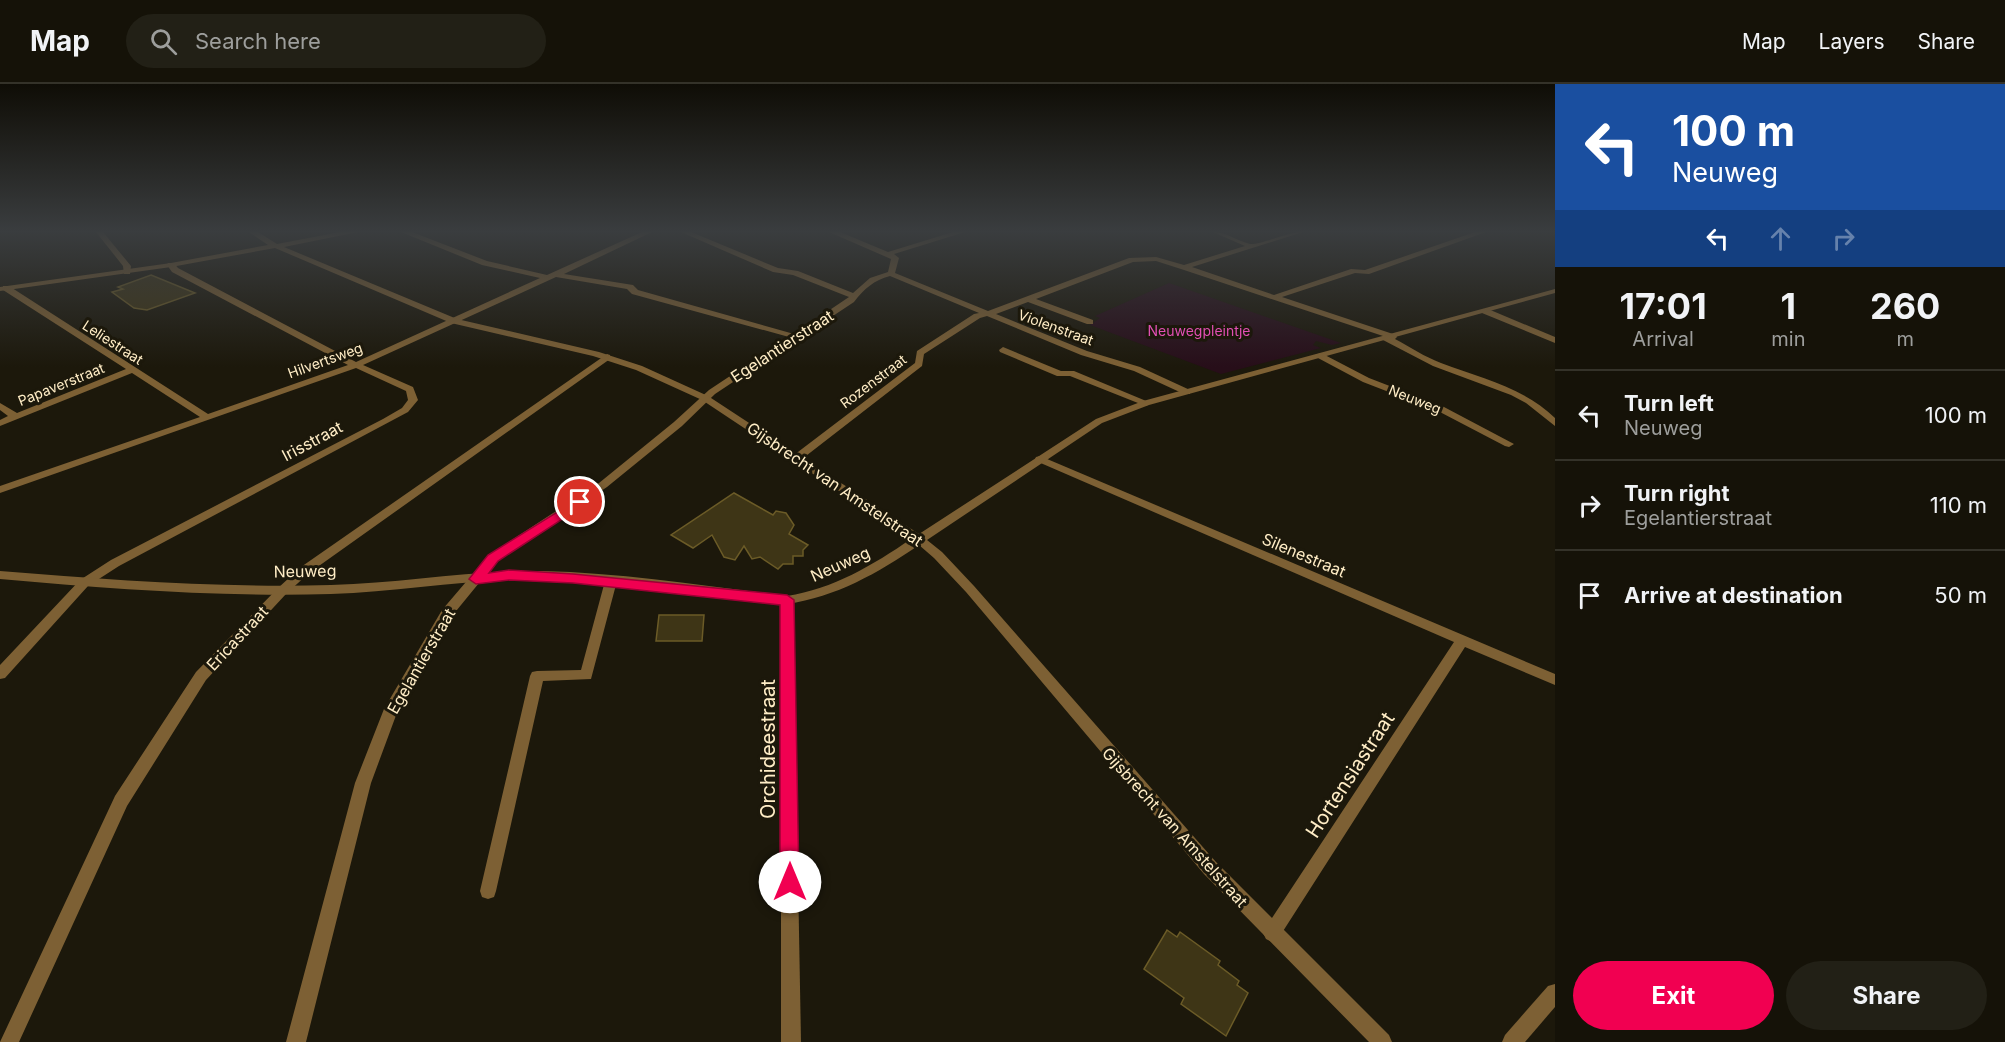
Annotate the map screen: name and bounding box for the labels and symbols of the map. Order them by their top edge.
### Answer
street label: Egelantierstraat [727,305,837,387]
street label: Violenstraat [1016,306,1096,349]
street label: Leliestraat [80,316,147,368]
park label: Neuwegpleintje [1148,322,1251,339]
street label: Hilvertsweg [285,339,365,381]
street label: Rozenstraat [837,350,910,411]
street label: Papaverstraat [15,359,107,409]
street label: Neuweg [1386,381,1444,417]
street label: Irisstraat [278,417,346,465]
street label: Gijsbrecht van Amstelstraat [743,418,927,550]
pin [554,476,605,527]
street label: Silenestraat [1259,528,1349,582]
street label: Neuweg [807,542,873,586]
street label: Neuweg [273,560,337,582]
street label: Ericastraat [202,602,272,674]
street label: Egelantierstraat [383,605,459,717]
street label: Orchideestraat [756,679,780,819]
street label: Hortensiastraat [1301,707,1400,842]
street label: Gijsbrecht van Amstelstraat [1098,743,1252,911]
position arrow [758,850,822,914]

